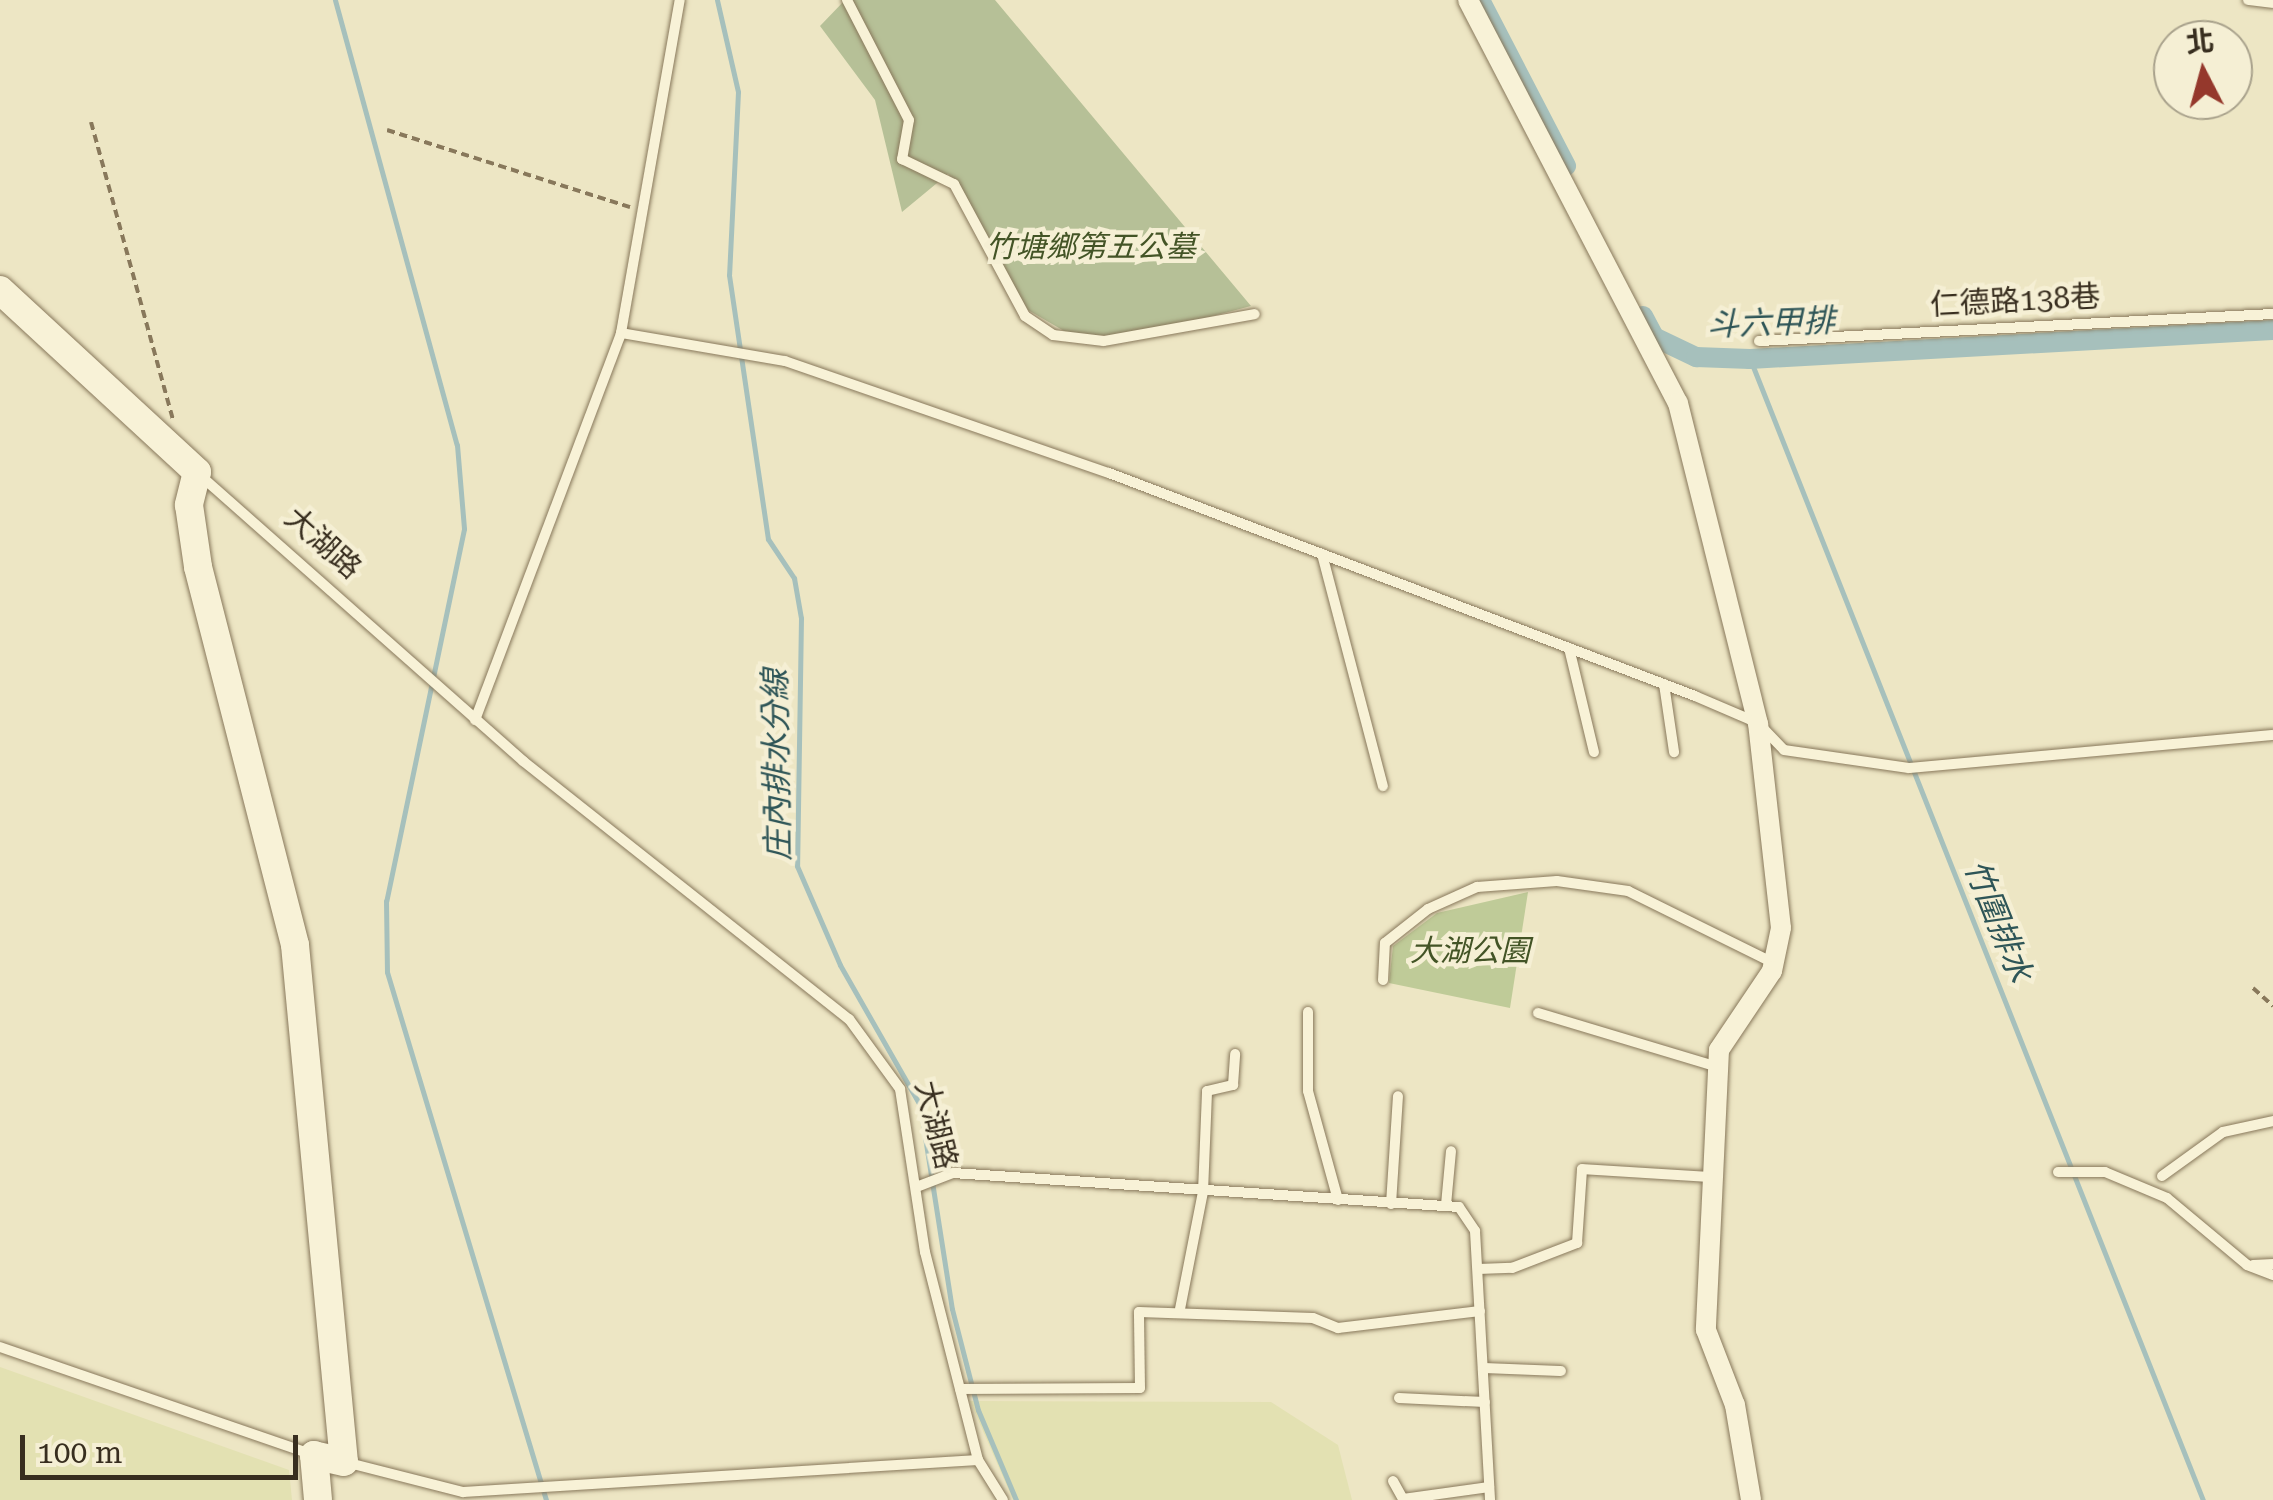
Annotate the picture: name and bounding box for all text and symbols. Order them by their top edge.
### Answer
north arrow [2153,20,2253,120]
text: 北 [2184,24,2216,60]
park label: 竹塘鄉第五公墓 [986,229,1196,265]
street label: 仁德路138巷 [1929,279,2101,323]
water label: 斗六甲排 [1706,302,1836,344]
street label: 大湖路 [278,500,368,586]
water label: 庄內排水分線 [756,669,798,861]
water label: 竹圍排水 [1956,854,2040,988]
park label: 大湖公園 [1410,933,1530,969]
street label: 大湖路 [908,1077,964,1173]
scale bar [25,1415,302,1477]
text: 100 m [37,1435,122,1470]

